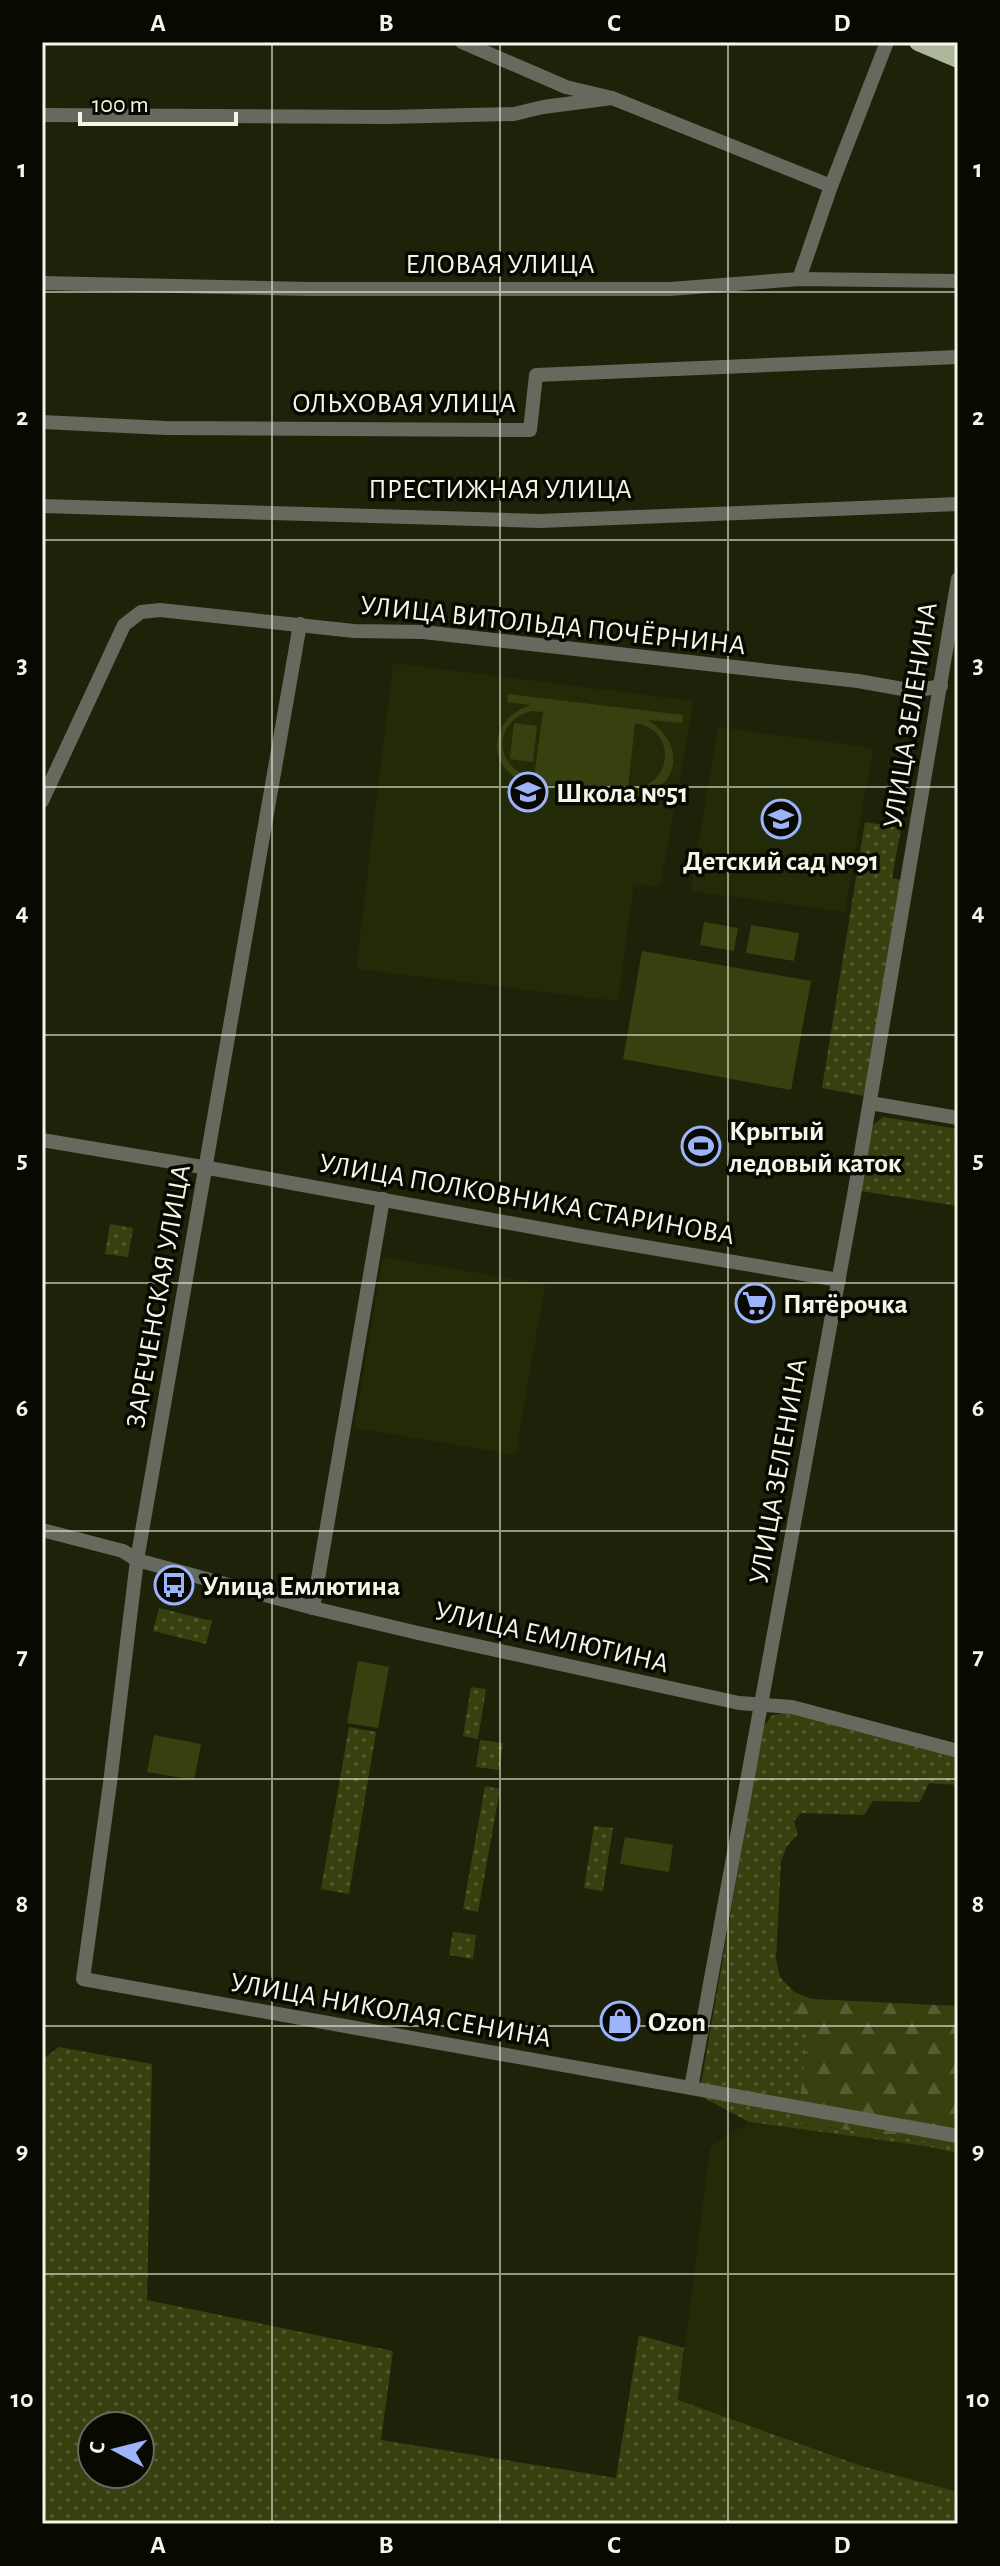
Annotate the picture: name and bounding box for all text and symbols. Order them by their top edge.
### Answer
text: A [150,10,166,36]
text: B [378,10,394,36]
text: C [607,10,621,36]
text: D [833,10,851,36]
scale bar [80,76,236,126]
text: 100 m [92,93,149,117]
text: 1 [17,156,27,182]
text: 1 [973,156,983,182]
street label: ЕЛОВАЯ УЛИЦА [405,251,595,279]
street label: ОЛЬХОВАЯ УЛИЦА [292,390,516,418]
text: 2 [16,404,28,430]
text: 2 [972,404,984,430]
street label: ПРЕСТИЖНАЯ УЛИЦА [368,476,632,504]
street label: УЛИЦА ВИТОЛЬДА ПОЧЁРНИНА [359,590,747,660]
street label: УЛИЦА ЗЕЛЕНИНА [879,600,943,830]
text: 3 [16,652,28,678]
text: 3 [972,652,984,678]
school or university icon: Школа №51 [507,771,549,813]
place label: Школа №51 [556,780,688,808]
school or university icon: Детский сад №91 [760,798,802,840]
place label: Детский сад №91 [683,848,879,876]
text: 4 [15,899,29,925]
text: 4 [971,899,985,925]
place label: Крытый ледовый каток [729,1118,902,1178]
sports icon: Крытый ледовый каток [680,1125,722,1167]
text: 5 [16,1147,28,1173]
text: 5 [972,1147,984,1173]
street label: УЛИЦА ПОЛКОВНИКА СТАРИНОВА [317,1150,737,1250]
street label: ЗАРЕЧЕНСКАЯ УЛИЦА [122,1162,196,1430]
supermarket icon: Пятёрочка [734,1282,776,1324]
place label: Пятёрочка [783,1291,908,1319]
street label: УЛИЦА ЗЕЛЕНИНА [745,1356,813,1586]
text: 6 [16,1395,28,1421]
text: 6 [972,1395,984,1421]
bus stop icon: Улица Емлютина [153,1564,195,1606]
place label: Улица Емлютина [202,1573,400,1601]
street label: УЛИЦА ЕМЛЮТИНА [432,1597,671,1678]
text: 7 [16,1643,28,1669]
text: 7 [972,1643,984,1669]
text: 8 [16,1891,28,1917]
text: 8 [972,1891,984,1917]
street label: УЛИЦА НИКОЛАЯ СЕНИНА [228,1969,553,2053]
shop icon: Ozon [599,2000,641,2042]
place label: Ozon [648,2009,706,2037]
text: 9 [16,2138,28,2164]
text: 9 [972,2138,984,2164]
text: 10 [11,2386,33,2412]
text: 10 [967,2386,989,2412]
north arrow [76,2410,156,2490]
text: С [85,2440,109,2455]
text: A [150,2532,166,2558]
text: B [378,2532,394,2558]
text: C [607,2532,621,2558]
text: D [833,2532,851,2558]

